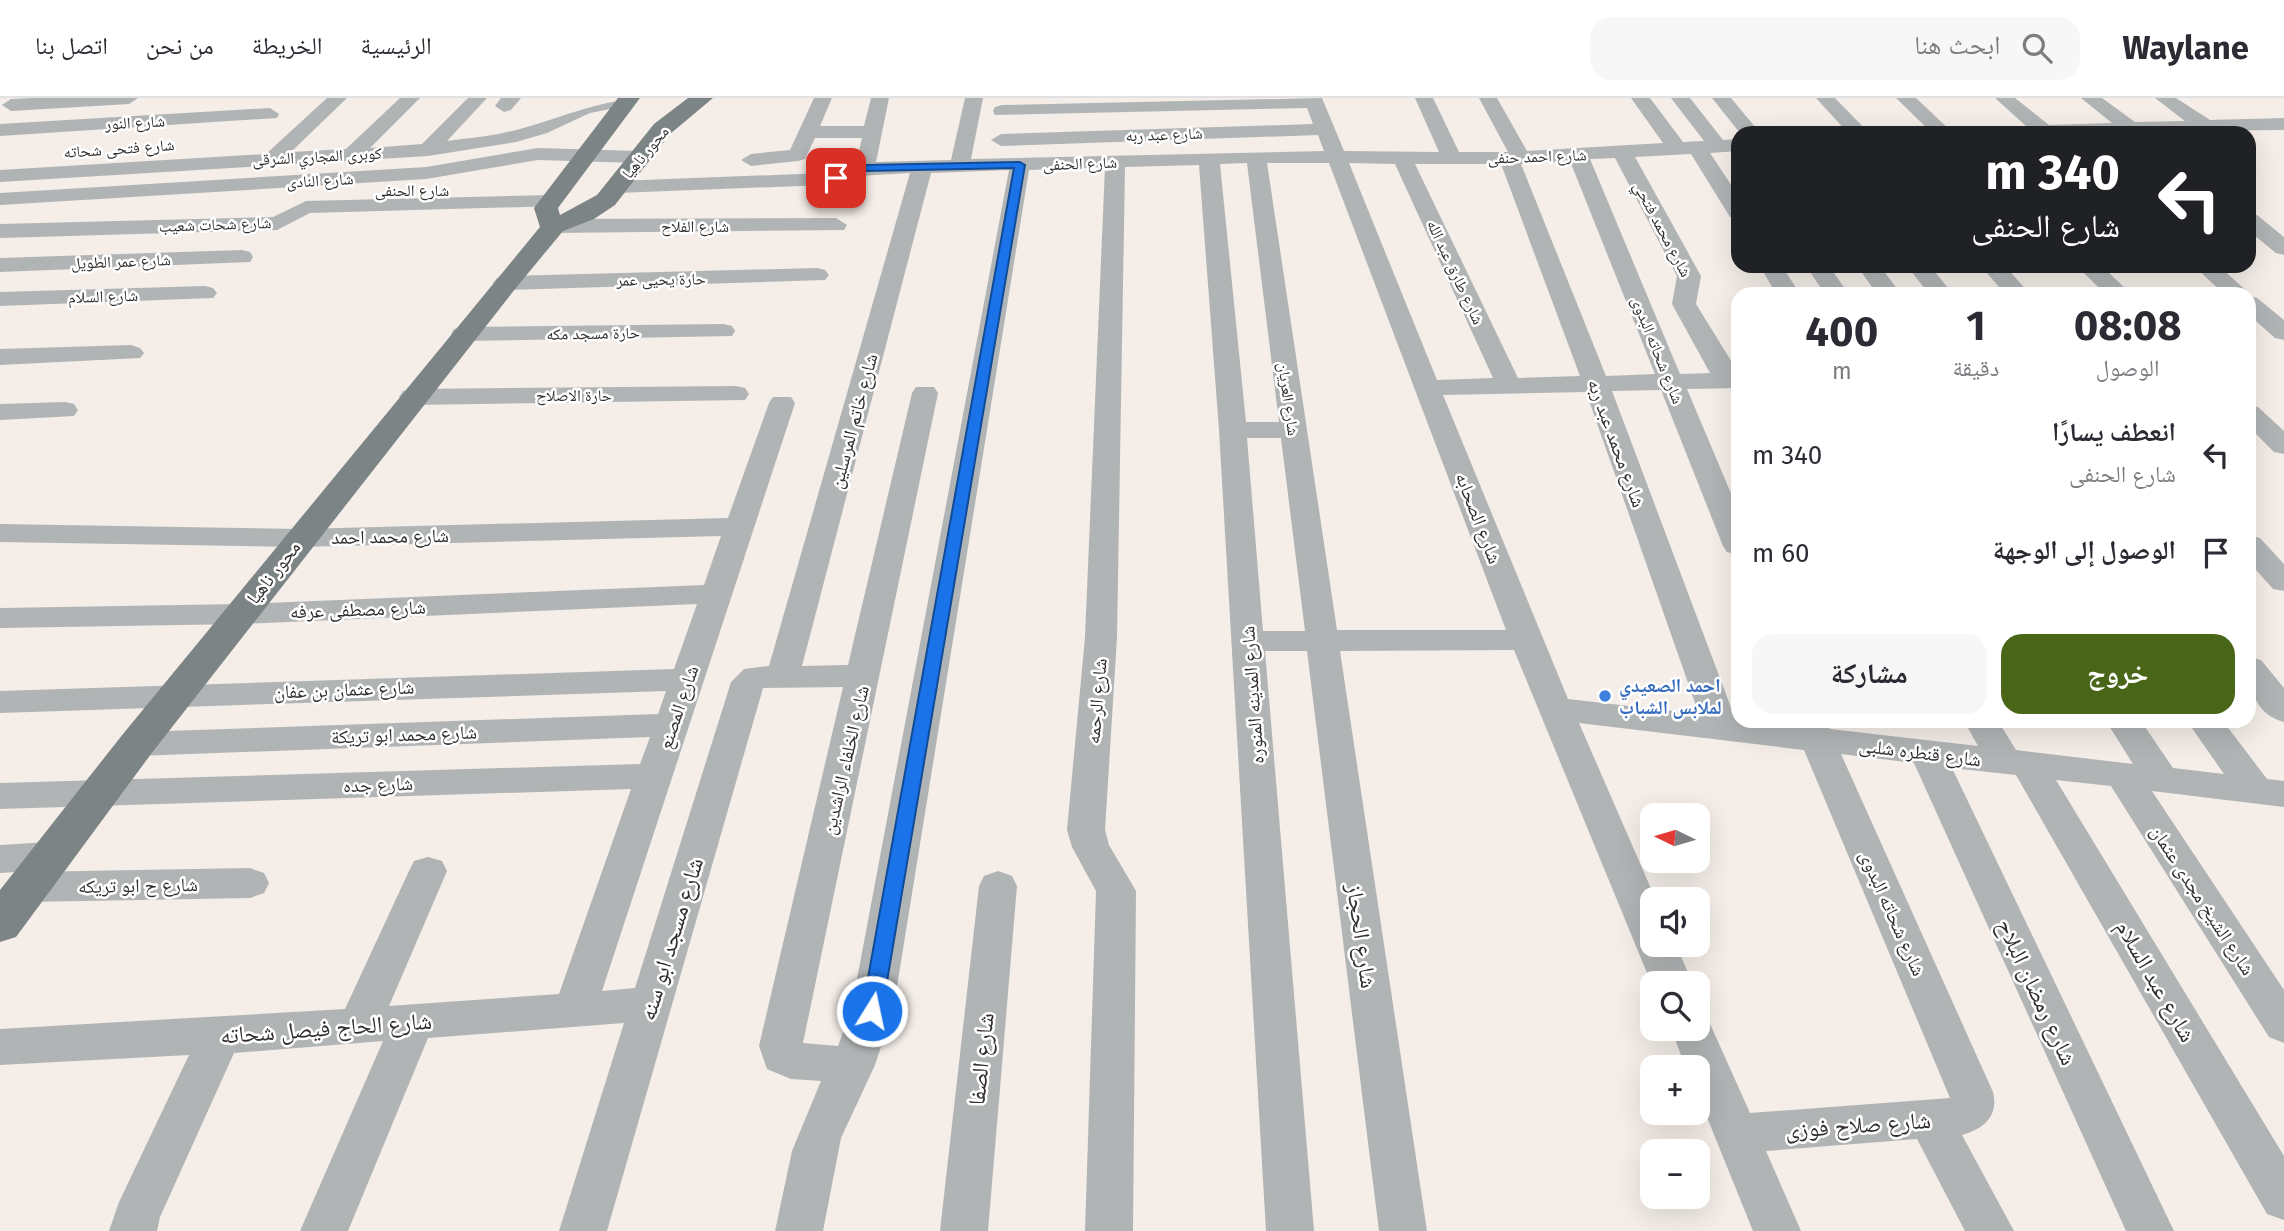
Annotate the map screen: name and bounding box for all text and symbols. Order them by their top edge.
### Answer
search box [1590,17,2080,80]
text: Waylane [2122,28,2249,68]
icon: search [2018,29,2056,67]
text: ابحث هنا [1914,30,2000,61]
text: اتصل بنا [35,32,108,60]
text: من نحن [146,32,214,60]
text: الخريطة [252,32,322,60]
text: الرئيسية [360,32,432,60]
street label: شارع النور [103,111,166,135]
street label: محور ناهيا [618,122,673,182]
street label: شارع عبد ربه [1125,124,1203,146]
street label: شارع فتحى شحاته [63,135,175,163]
text: 340 m [1985,143,2120,202]
street label: كوبرى المجاري الشرقى [252,144,383,172]
street label: شارع احمد حنفى [1487,145,1587,169]
pin [806,148,866,208]
street label: شارع الحنفى [1043,153,1118,175]
icon: left [2144,154,2235,245]
icon: arrive [817,159,855,197]
street label: شارع النادى [286,169,354,193]
street label: شارع محمد فتحي [1627,178,1696,282]
street label: شارع الحنفى [375,181,449,201]
text: شارع الحنفى [1971,207,2120,245]
street label: شارع شحات شعيب [158,213,272,237]
street label: شارع الفلاح [661,217,729,237]
street label: شارع طارق عبد الله [1422,217,1488,328]
street label: شارع عمر الطويل [71,250,171,274]
street label: حارة يحيى عمر [615,269,706,291]
street label: شارع السلام [68,286,138,308]
street label: شارع شحاته البدوى [1627,294,1688,407]
text: 1 [1966,301,1986,351]
text: 08:08 [2074,301,2182,351]
text: 400 [1805,307,1878,357]
street label: حارة مسجد مكه [546,323,640,344]
street label: شارع خاتم المرسلين [824,351,884,491]
text: دقيقة [1953,354,1999,382]
text: الوصول [2096,354,2159,382]
text: m [1832,357,1852,385]
street label: شارع العريان [1273,361,1303,437]
street label: شارع محمد عبد ربه [1583,376,1650,510]
street label: حارة الاصلاح [536,386,612,406]
text: انعطف يسارًا [2052,417,2176,448]
icon: left [2197,436,2235,474]
text: 340 m [1752,440,1822,471]
text: شارع الحنفى [2069,460,2176,488]
street label: شارع الصحابه [1451,469,1506,567]
street label: شارع محمد احمد [331,524,449,549]
icon: arrive [2197,534,2235,572]
text: الوصول إلى الوجهة [1993,535,2176,566]
street label: محور ناهيا [242,536,305,609]
text: 60 m [1752,538,1810,569]
street label: شارع مصطفى عرفه [290,596,426,623]
street label: شارع المدينه المنوره [1236,625,1269,765]
button: مشاركة [1752,634,1987,714]
button: خروج [2001,634,2235,714]
street label: شارع الرحمه [1081,657,1112,745]
street label: شارع المصنع [653,662,704,752]
place label: احمد الصعيدي لملابس الشباب [1619,674,1722,719]
street label: شارع عثمان بن عفان [273,676,415,703]
street label: شارع الخلفاء الراشدين [817,683,874,837]
marker: احمد الصعيدي لملابس الشباب [1597,688,1613,704]
street label: شارع محمد ابو تريكة [331,720,477,749]
street label: شارع قنطره شلبى [1858,734,1982,771]
street label: شارع جده [343,772,413,797]
north arrow [1640,803,1710,873]
map controls [1640,803,1710,1209]
street label: شارع الشيخ مجدى عثمان [2145,821,2260,980]
street label: شارع شحاته البدوى [1855,847,1931,980]
street label: شارع مسجد ابو سنه [633,854,710,1024]
street label: شارع ح ابو تريكه [78,873,198,898]
street label: شارع الحجاز [1340,881,1383,990]
button: sound [1640,887,1710,957]
street label: شارع رمضان البلاح [1990,914,2083,1070]
street label: شارع عبد السلام [2108,915,2202,1048]
button: search [1640,971,1710,1041]
position arrow [835,974,909,1048]
street label: شارع الحاج فيصل شحاته [219,1007,433,1050]
street label: شارع الصفا [962,1011,1001,1107]
button: + [1640,1055,1710,1125]
street label: شارع صلاح فوزى [1784,1106,1932,1145]
button: − [1640,1139,1710,1209]

